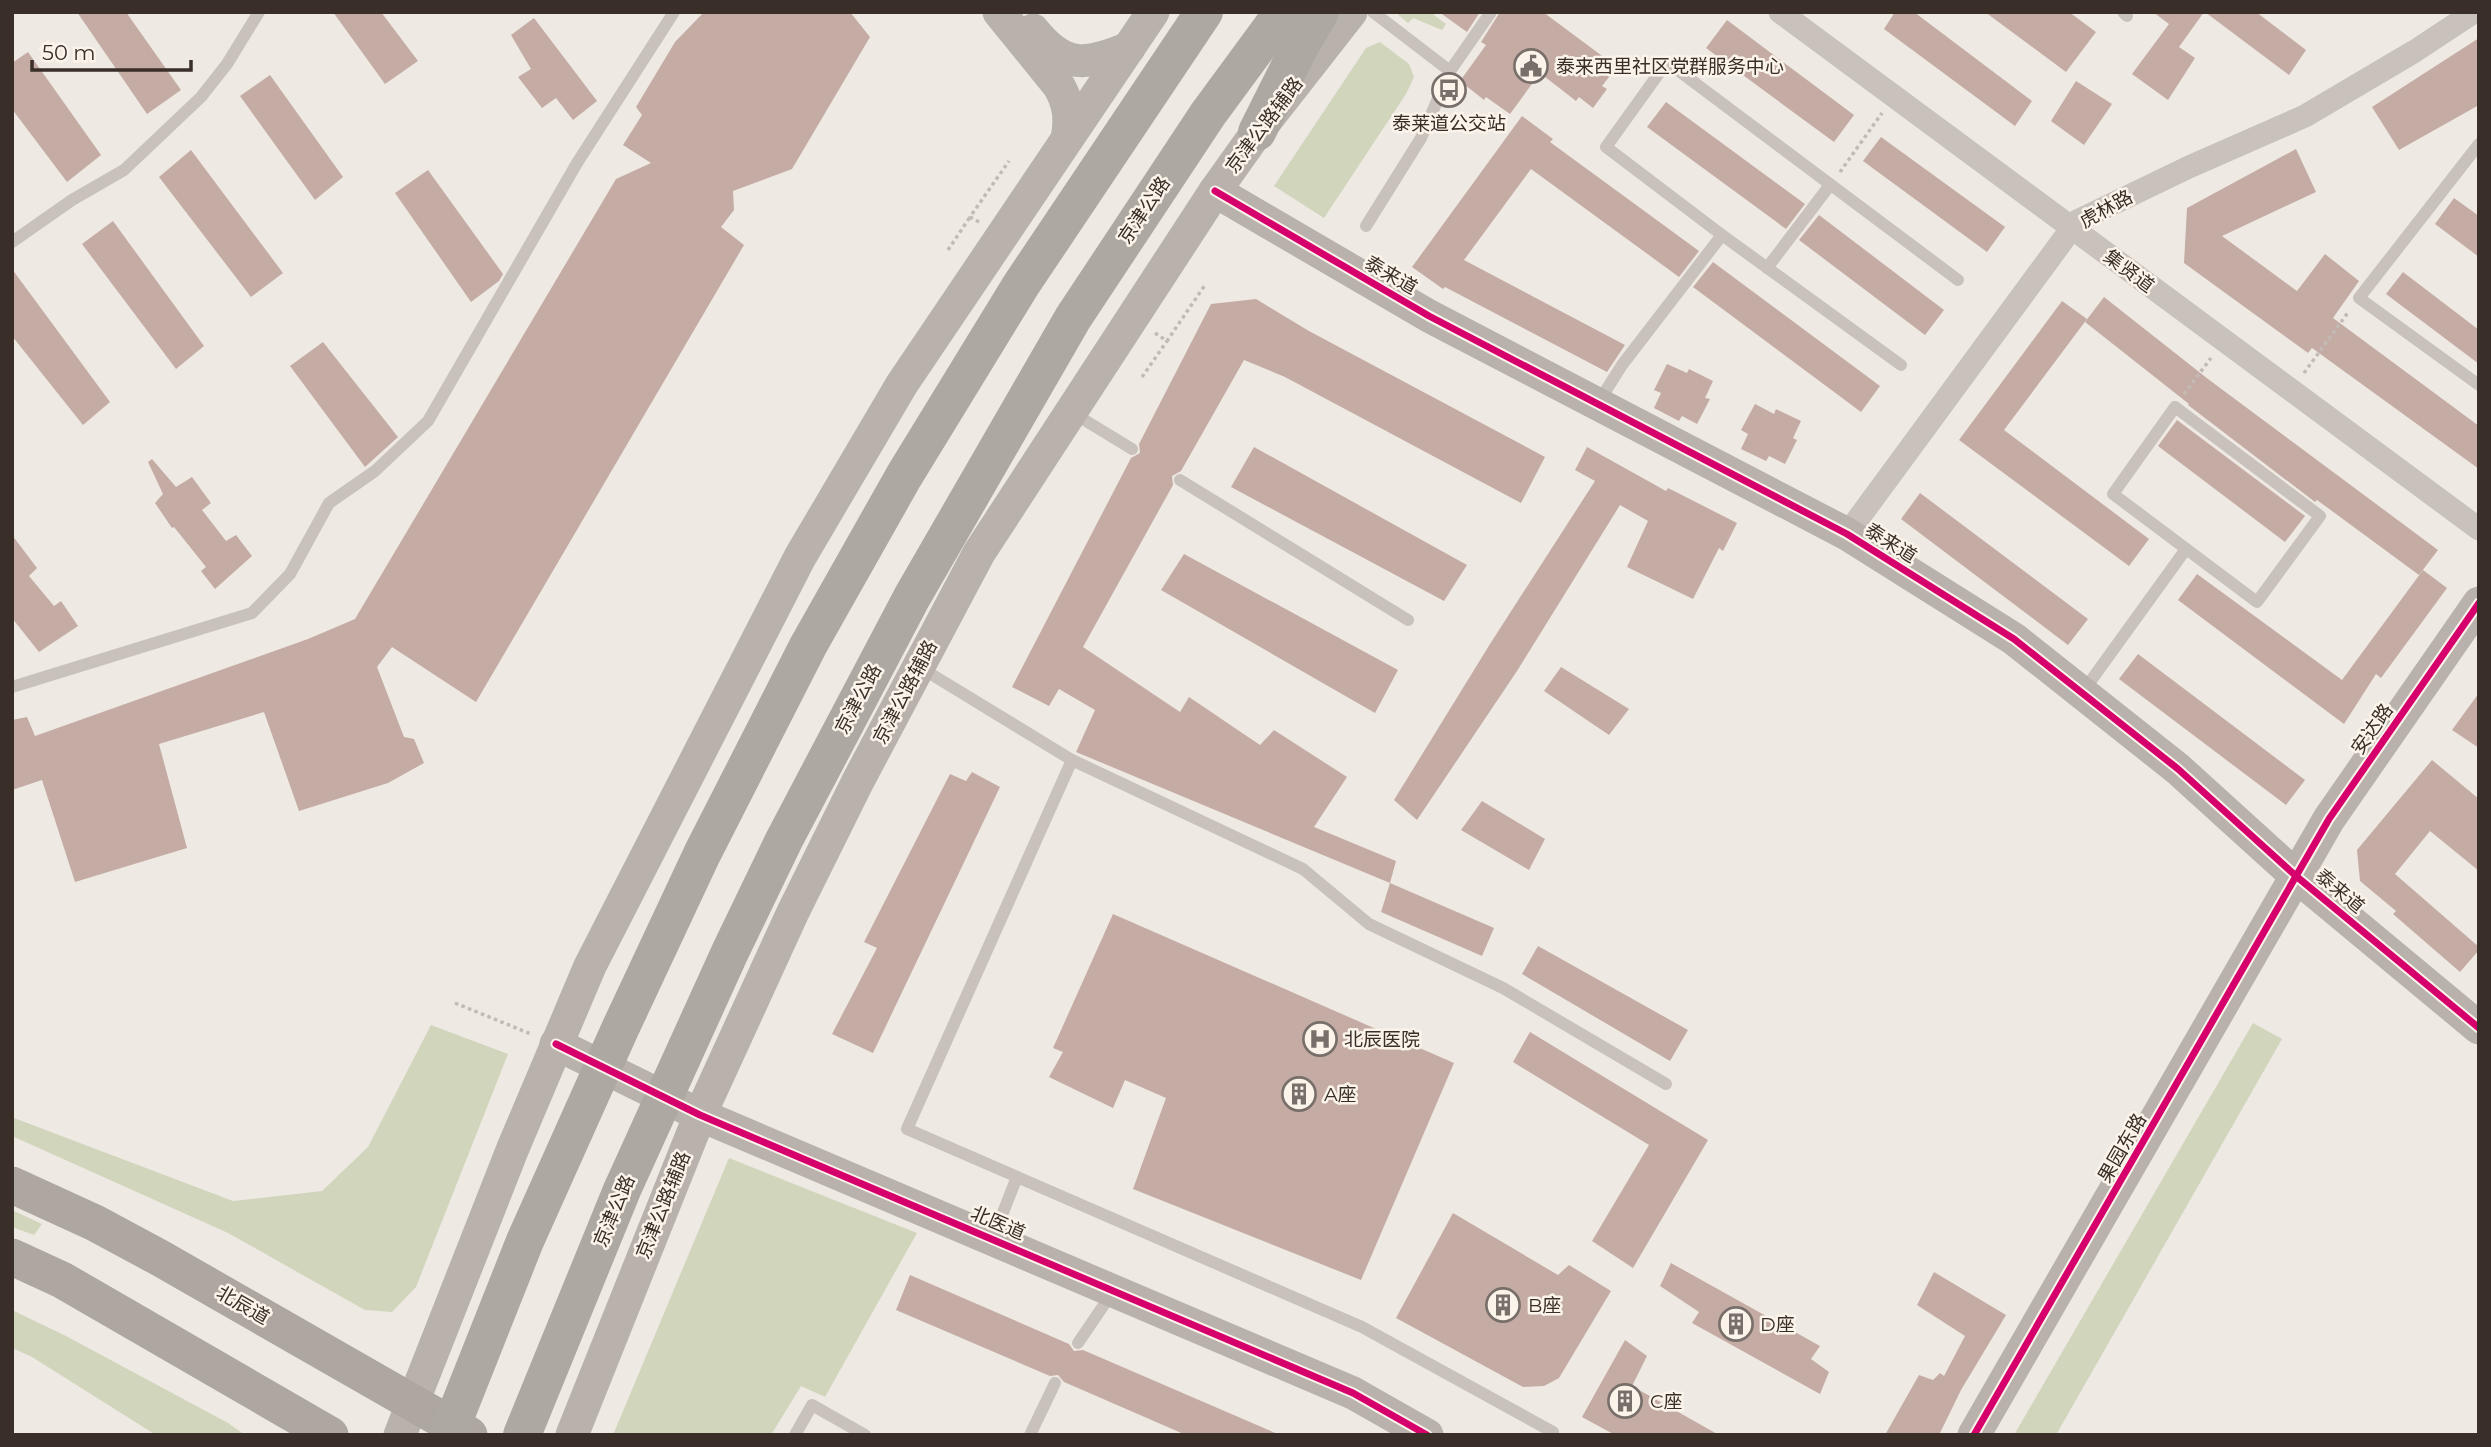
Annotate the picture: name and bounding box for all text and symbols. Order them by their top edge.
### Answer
scale bar [32,28,191,72]
text: 50 m [42,40,96,65]
public building icon: 泰来西里社区党群服务中心 [1512,47,1550,85]
place label: 泰来西里社区党群服务中心 [1556,55,1784,78]
bus stop icon: 泰莱道公交站 [1430,71,1468,109]
street label: 京津公路辅路 [1221,73,1307,177]
place label: 泰莱道公交站 [1392,112,1506,135]
street label: 京津公路 [1113,172,1175,248]
street label: 虎林路 [2075,185,2137,233]
street label: 集贤道 [2099,245,2159,297]
street label: 泰来道 [1361,251,1421,299]
street label: 泰来道 [1861,518,1921,568]
street label: 京津公路辅路 [868,636,942,748]
street label: 京津公路 [830,660,886,738]
street label: 安达路 [2346,699,2398,759]
street label: 泰来道 [2311,864,2369,918]
hospital icon: 北辰医院 [1301,1020,1339,1058]
place label: 北辰医院 [1344,1028,1420,1051]
building icon: A座 [1280,1075,1318,1113]
place label: A座 [1324,1083,1357,1106]
street label: 果园东路 [2093,1109,2151,1187]
street label: 京津公路辅路 [631,1148,695,1262]
street label: 京津公路 [589,1172,639,1250]
street label: 北医道 [967,1201,1029,1245]
street label: 北辰道 [213,1281,273,1329]
building icon: B座 [1484,1286,1522,1324]
place label: B座 [1528,1294,1561,1317]
building icon: D座 [1717,1305,1755,1343]
place label: D座 [1760,1313,1795,1336]
building icon: C座 [1606,1382,1644,1420]
place label: C座 [1650,1390,1682,1413]

